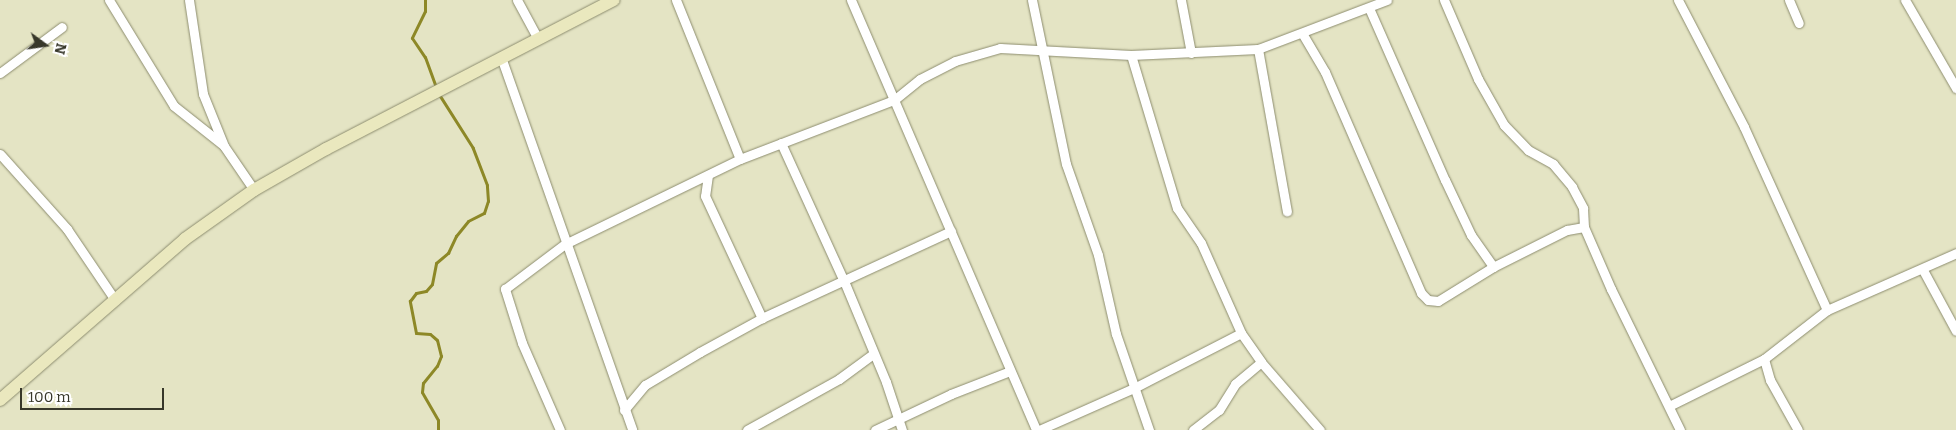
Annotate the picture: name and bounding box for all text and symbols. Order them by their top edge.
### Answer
north arrow [20,20,70,70]
text: N [50,41,70,56]
scale bar [22,378,166,410]
text: 100 m [28,388,71,406]

